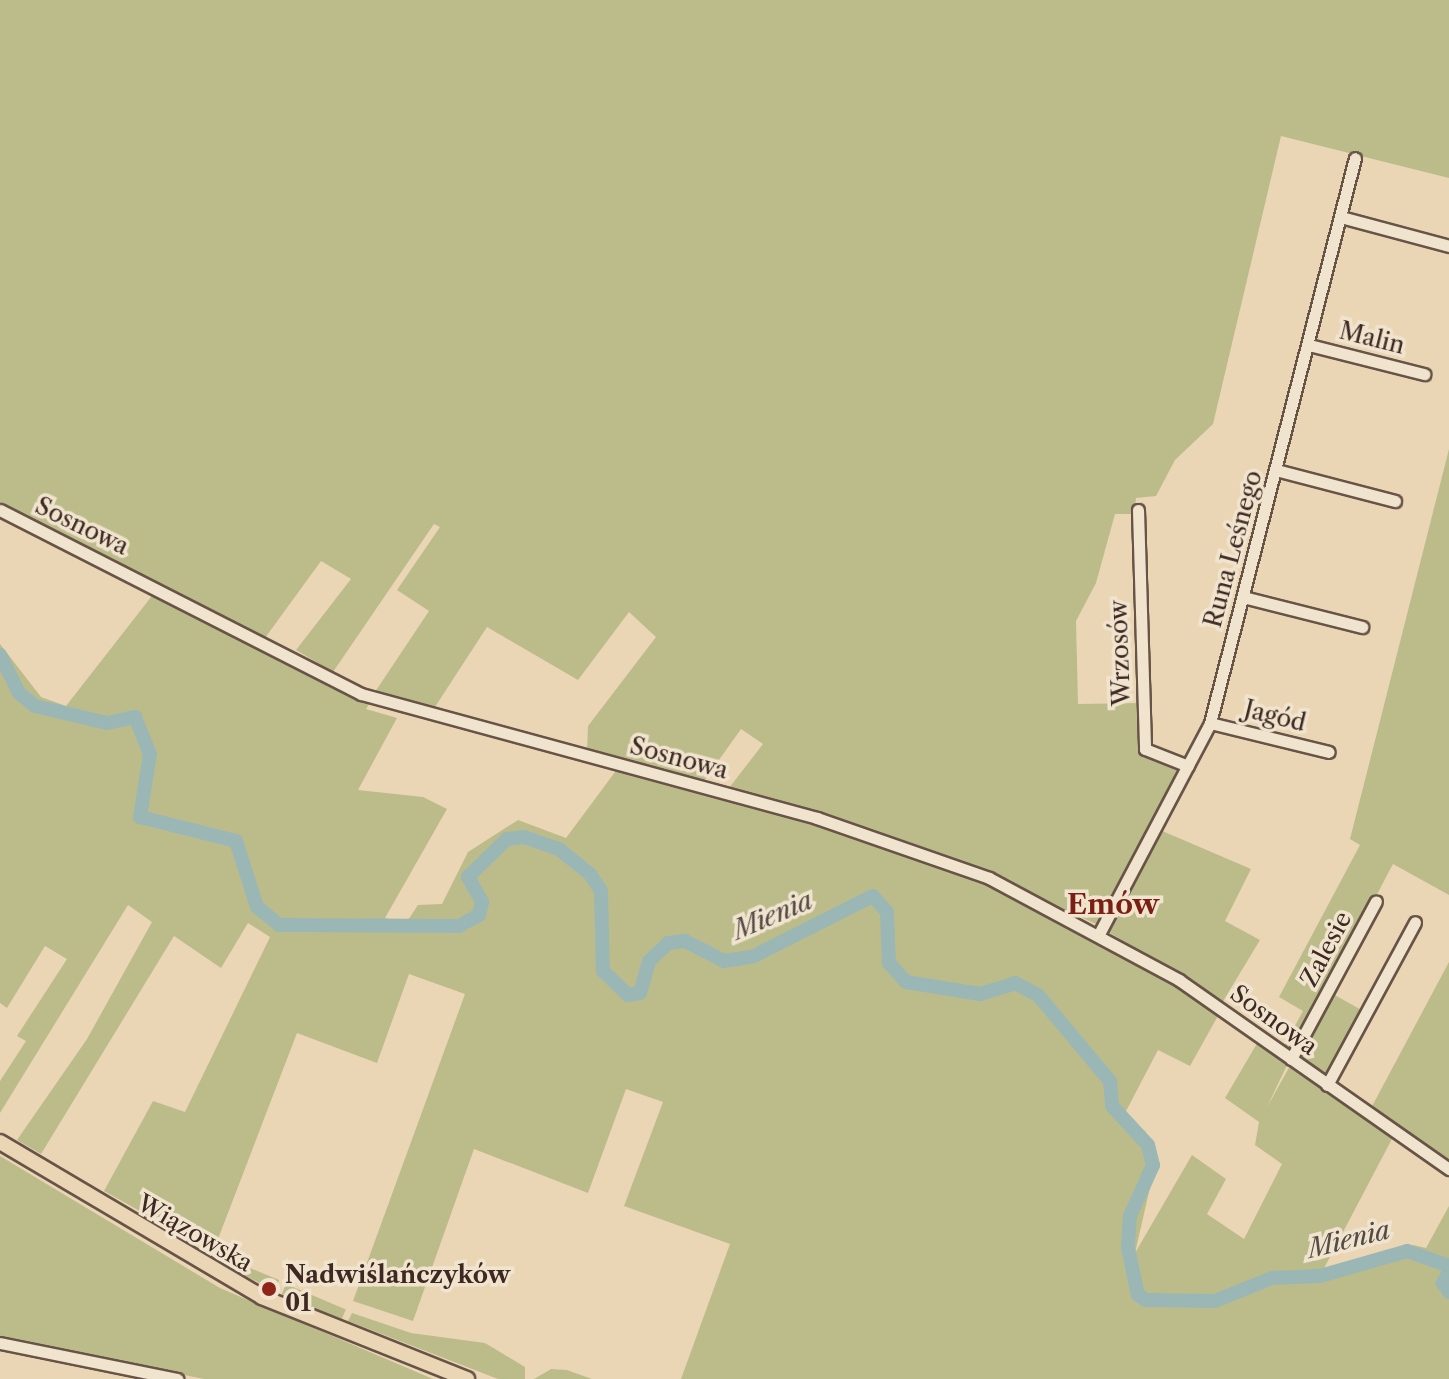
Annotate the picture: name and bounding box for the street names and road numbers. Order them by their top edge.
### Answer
street label: Malin [1336,316,1408,360]
street label: Runa Leśnego [1198,467,1268,631]
street label: Sosnowa [31,491,133,561]
street label: Wrzosów [1104,600,1136,706]
street label: Jagód [1241,694,1309,738]
street label: Sosnowa [627,731,731,785]
street label: Zalesie [1294,907,1358,991]
street label: Sosnowa [1225,979,1323,1061]
street label: Wiązowska [132,1188,258,1278]

